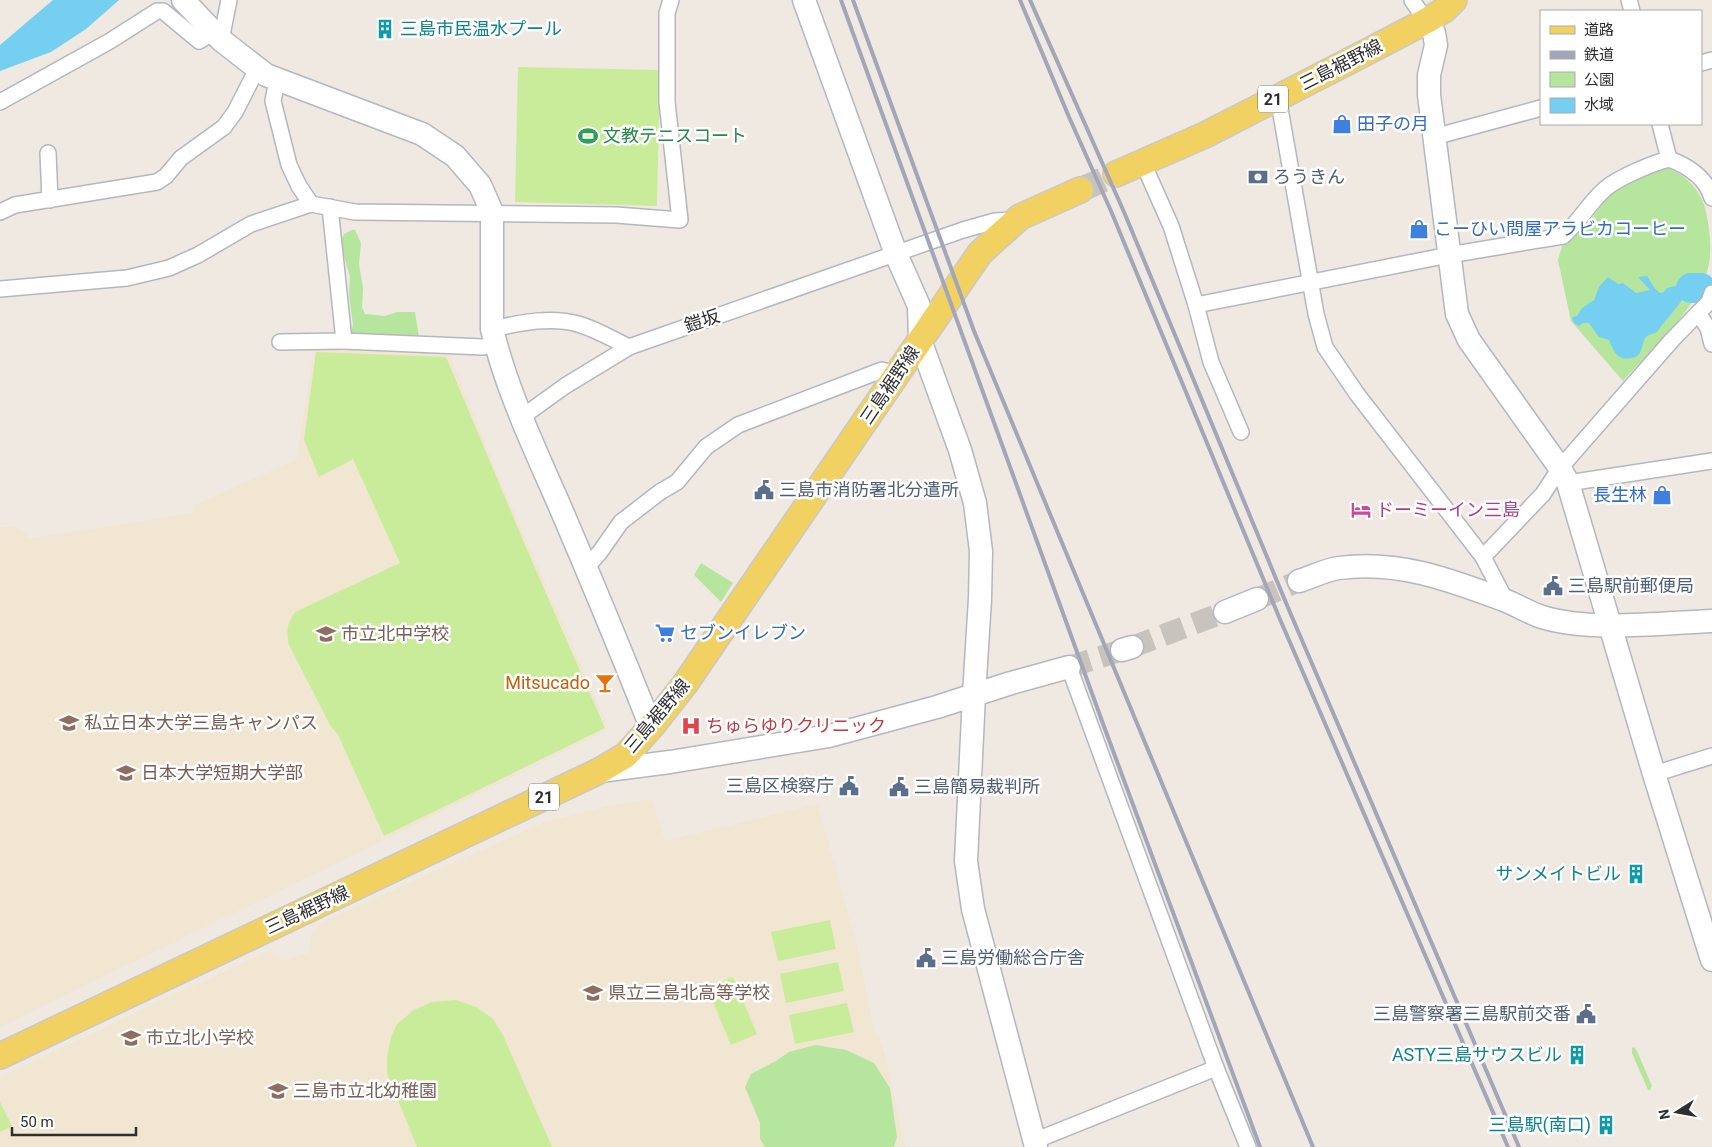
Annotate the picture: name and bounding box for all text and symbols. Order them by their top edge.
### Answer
legend [1540,10,1702,125]
building icon: 三島市民温水プール [374,18,396,40]
place label: 三島市民温水プール [400,18,562,39]
text: 道路 [1584,21,1614,39]
street label: 三島裾野線 [1296,35,1386,94]
text: 鉄道 [1584,46,1614,64]
text: 公園 [1584,71,1614,89]
road number: 21 [1258,86,1288,112]
text: 水域 [1584,96,1614,114]
shop icon: 田子の月 [1331,113,1353,135]
place label: 田子の月 [1357,113,1429,134]
sports icon: 文教テニスコート [577,125,599,147]
place label: 文教テニスコート [603,125,747,146]
bank icon: ろうきん [1247,166,1269,188]
place label: ろうきん [1273,166,1345,187]
shop icon: こーひい問屋アラビカコーヒー [1408,218,1430,240]
place label: こーひい問屋アラビカコーヒー [1434,218,1686,239]
street label: 鎧坂 [681,305,722,336]
street label: 三島裾野線 [856,342,923,428]
public building icon: 三島市消防署北分遣所 [753,479,775,501]
place label: 三島市消防署北分遣所 [779,479,959,500]
place label: 長生林 [1593,484,1647,505]
shop icon: 長生林 [1651,484,1673,506]
hotel icon: ドーミーイン三島 [1350,499,1372,521]
place label: ドーミーイン三島 [1376,499,1520,520]
public building icon: 三島駅前郵便局 [1542,575,1564,597]
place label: 三島駅前郵便局 [1568,575,1694,596]
supermarket icon: セブンイレブン [654,622,676,644]
place label: セブンイレブン [680,622,806,643]
school or university icon: 市立北中学校 [315,623,337,645]
place label: 市立北中学校 [341,623,449,644]
place label: Mitsucado [505,672,590,693]
bar icon: Mitsucado [594,672,616,694]
street label: 三島裾野線 [620,674,694,757]
school or university icon: 私立日本大学三島キャンパス [58,712,80,734]
place label: 私立日本大学三島キャンパス [84,712,318,733]
hospital icon: ちゅらゆりクリニック [680,715,702,737]
place label: ちゅらゆりクリニック [706,715,886,736]
school or university icon: 日本大学短期大学部 [115,762,137,784]
place label: 日本大学短期大学部 [141,762,303,783]
place label: 三島区検察庁 [726,775,834,796]
public building icon: 三島区検察庁 [838,775,860,797]
public building icon: 三島簡易裁判所 [888,776,910,798]
place label: 三島簡易裁判所 [914,776,1040,797]
road number: 21 [529,784,559,810]
place label: サンメイトビル [1496,863,1621,884]
building icon: サンメイトビル [1625,863,1647,885]
street label: 三島裾野線 [262,881,352,938]
public building icon: 三島労働総合庁舎 [915,947,937,969]
place label: 三島労働総合庁舎 [941,947,1085,968]
school or university icon: 県立三島北高等学校 [582,982,604,1004]
place label: 県立三島北高等学校 [608,982,770,1003]
place label: 三島警察署三島駅前交番 [1373,1003,1571,1024]
public building icon: 三島警察署三島駅前交番 [1575,1003,1597,1025]
school or university icon: 市立北小学校 [120,1027,142,1049]
place label: 市立北小学校 [146,1027,254,1048]
place label: ASTY三島サウスビル [1392,1044,1562,1065]
building icon: ASTY三島サウスビル [1566,1044,1588,1066]
school or university icon: 三島市立北幼稚園 [267,1080,289,1102]
place label: 三島市立北幼稚園 [293,1080,437,1101]
north arrow [1652,1087,1702,1137]
scale bar [12,1104,136,1136]
text: N [1655,1108,1673,1121]
text: 50 m [20,1113,54,1131]
place label: 三島駅(南口) [1489,1114,1591,1136]
building icon: 三島駅(南口) [1595,1114,1617,1136]

